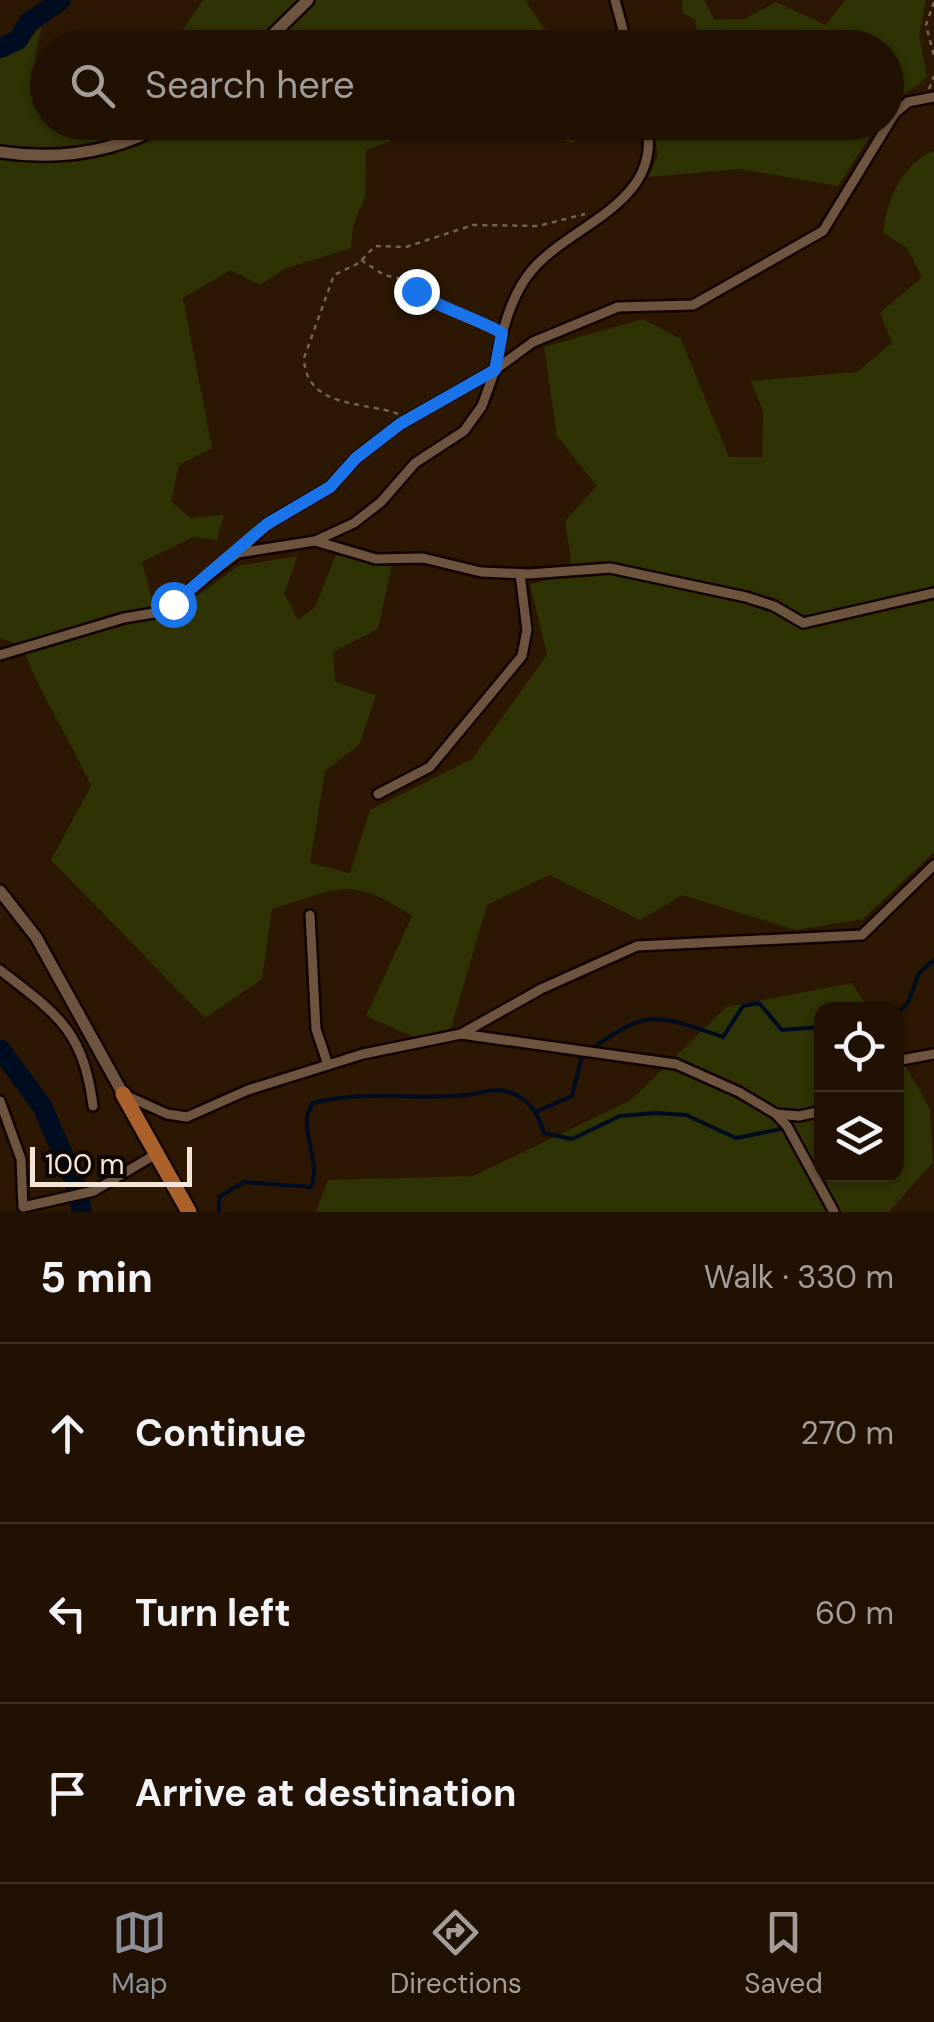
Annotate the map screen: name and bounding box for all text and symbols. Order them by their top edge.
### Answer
search box [30,30,904,140]
icon: search [65,58,120,113]
text: Search here [145,60,355,110]
route end [394,269,440,315]
route start [151,582,197,628]
map controls [814,1002,904,1182]
button: locate [814,1002,904,1092]
button: layers [814,1092,904,1182]
scale bar [30,1142,192,1186]
text: 100 m [45,1146,124,1183]
text: 5 min [40,1250,153,1305]
text: Walk · 330 m [704,1256,894,1298]
icon: ahead [40,1406,95,1461]
text: Continue [135,1408,306,1458]
text: 270 m [801,1412,894,1454]
icon: left [40,1586,95,1641]
text: Turn left [135,1588,291,1638]
text: 60 m [815,1592,894,1634]
icon: arrive [40,1766,95,1821]
text: Arrive at destination [135,1768,517,1818]
tab: Map [111,1905,168,2002]
tab: Directions [390,1905,522,2002]
tab: Saved [744,1905,823,2002]

